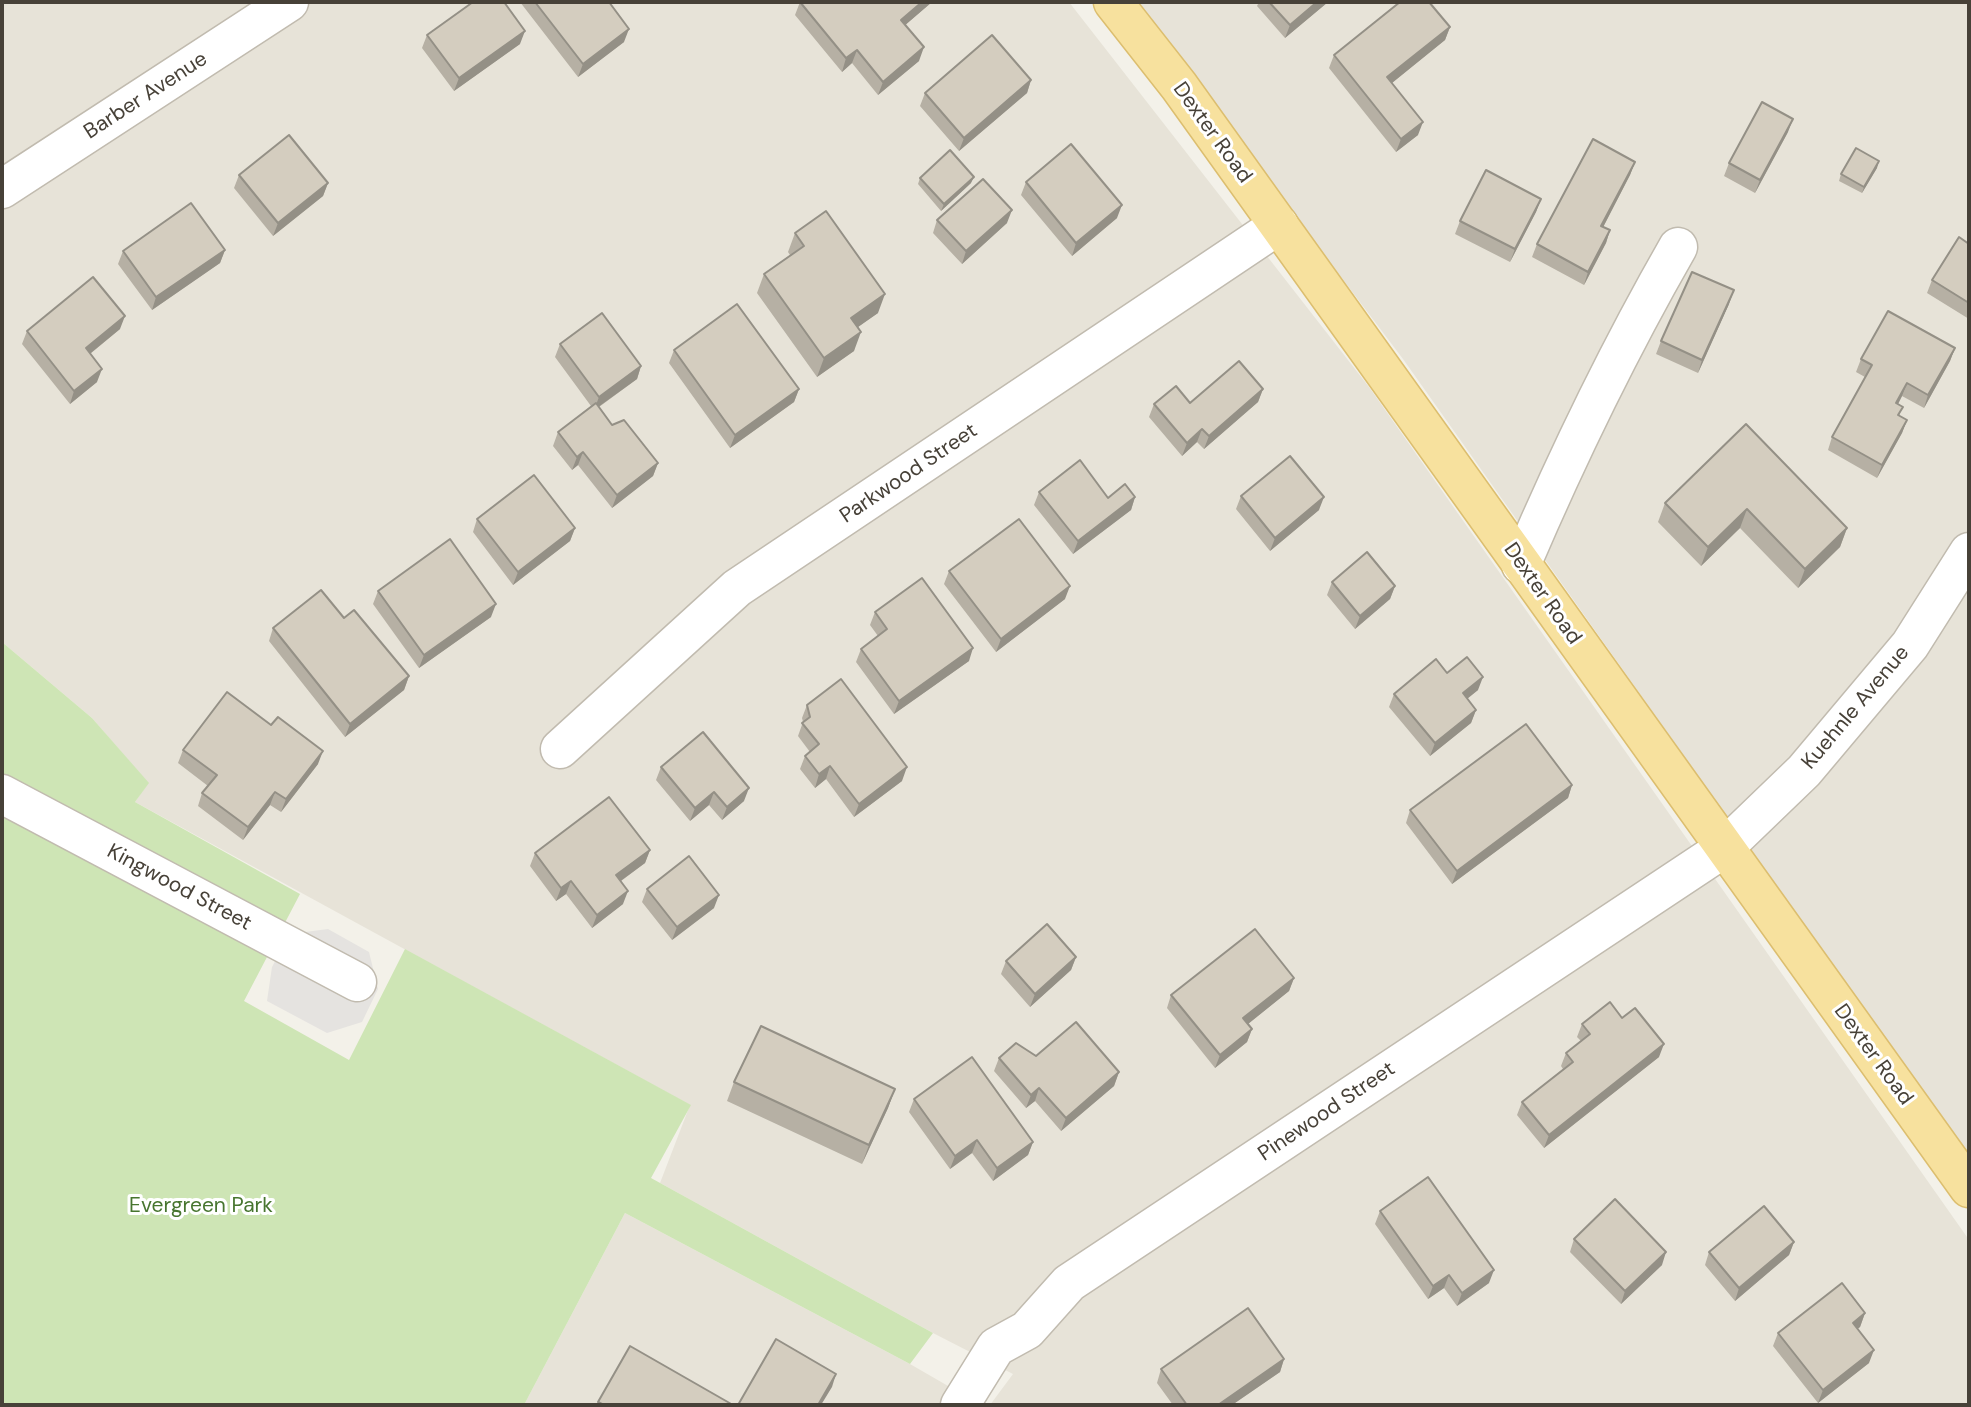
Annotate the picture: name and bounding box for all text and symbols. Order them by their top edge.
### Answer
street label: Barber Avenue [80,47,212,145]
street label: Dexter Road [1167,78,1257,188]
street label: Parkwood Street [836,419,982,529]
street label: Dexter Road [1498,538,1586,650]
street label: Kuehnle Avenue [1797,641,1915,775]
street label: Kingwood Street [103,839,255,937]
street label: Dexter Road [1828,1000,1918,1110]
street label: Pinewood Street [1254,1057,1400,1167]
park label: Evergreen Park [129,1193,273,1219]

